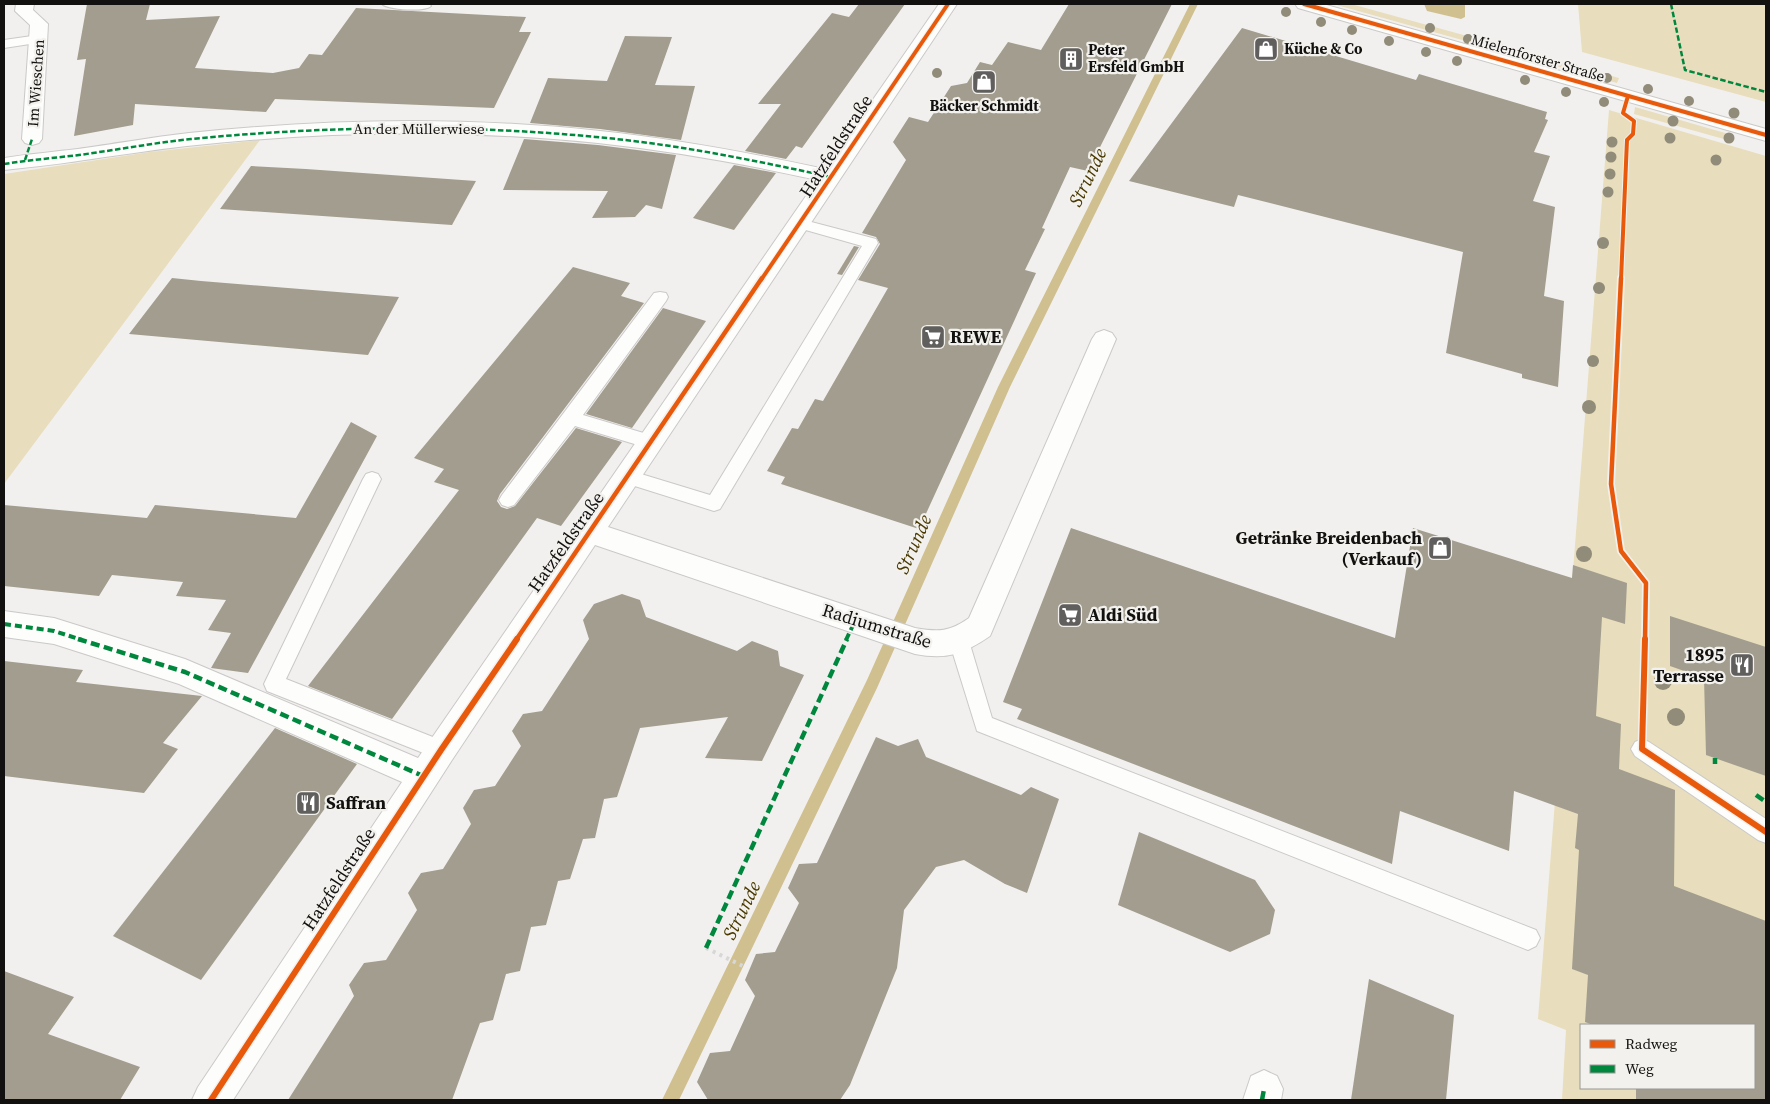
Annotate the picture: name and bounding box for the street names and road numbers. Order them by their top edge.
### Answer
street label: Mielenforster Straße [1469,28,1608,87]
street label: Im Wieschen [22,38,49,127]
street label: Hatzfeldstraße [793,90,878,202]
street label: An der Müllerwiese [353,118,485,139]
street label: Hatzfeldstraße [522,486,610,597]
street label: Radiumstraße [819,597,935,654]
street label: Hatzfeldstraße [296,823,381,935]

